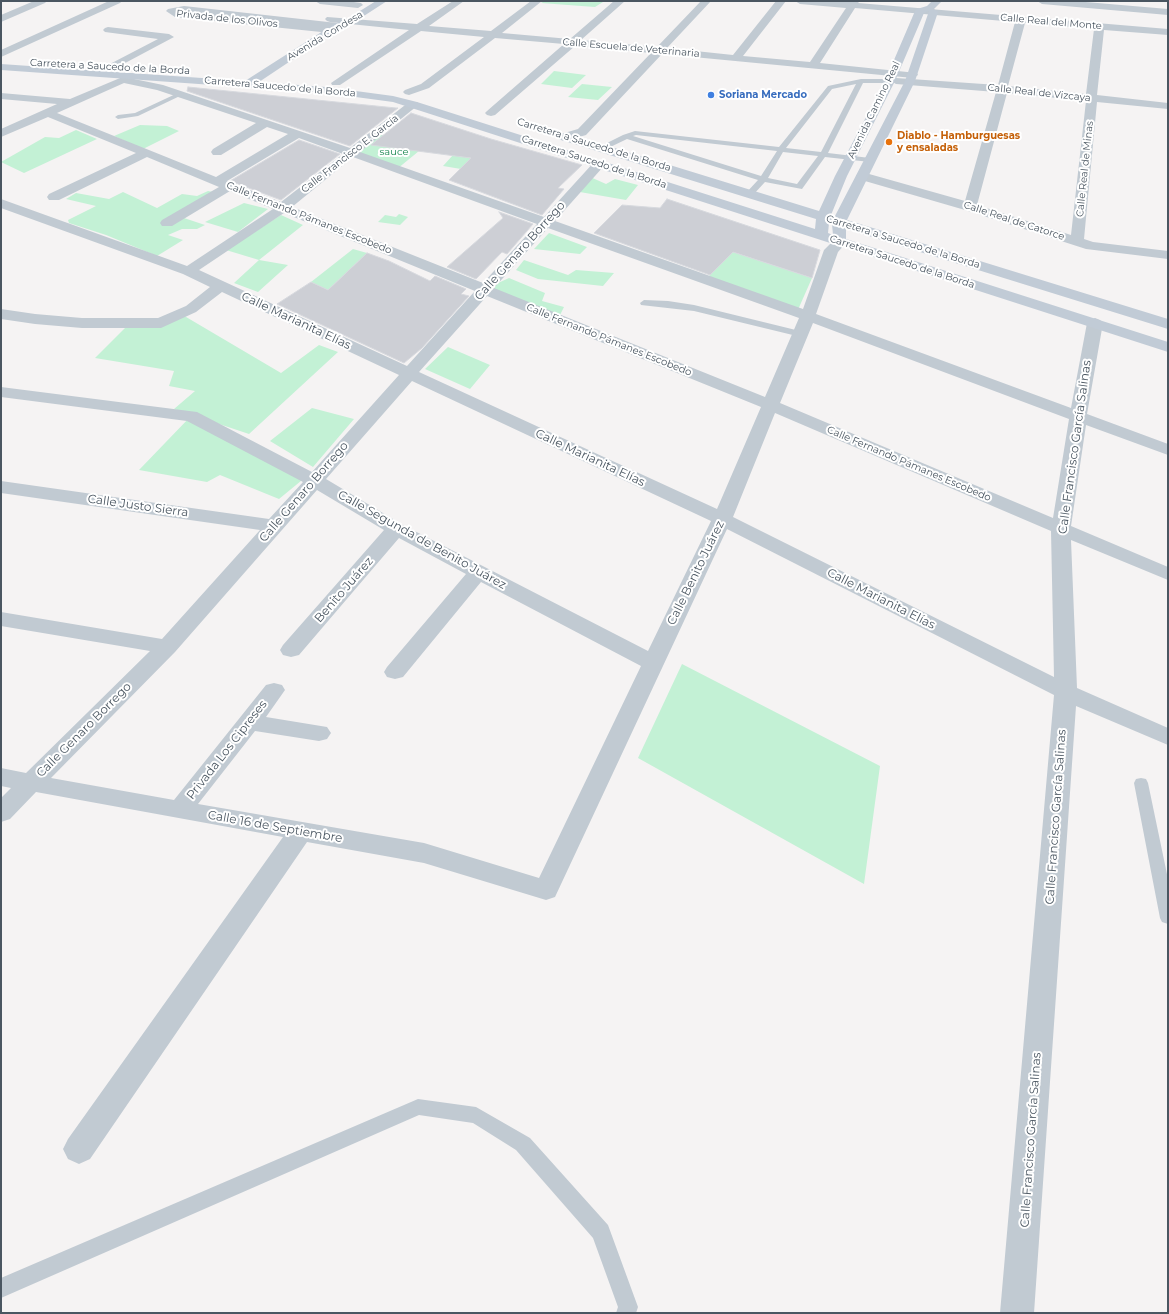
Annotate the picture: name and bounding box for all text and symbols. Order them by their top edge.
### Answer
street label: Privada de los Olivos [176,8,278,30]
street label: Avenida Condesa [285,9,365,63]
street label: Calle Real del Monte [1000,12,1102,32]
street label: Calle Escuela de Veterinaria [562,36,700,60]
street label: Carretera a Saucedo de la Borda [30,57,190,77]
street label: Avenida Camino Real [845,59,903,161]
street label: Carretera Saucedo de la Borda [204,74,356,100]
street label: Calle Real de Vizcaya [987,82,1091,104]
place label: Soriana Mercado [719,89,807,101]
marker: Soriana Mercado [706,90,716,100]
street label: Calle Francisco E. García [299,112,401,196]
street label: Carretera a Saucedo de la Borda [516,116,672,174]
street label: Calle Real de Minas [1074,120,1096,218]
place label: Diablo - Hamburguesas y ensaladas [897,130,1020,154]
street label: Carretera Saucedo de la Borda [520,133,668,191]
marker: Diablo - Hamburguesas y ensaladas [884,137,894,147]
park label: sauce [379,146,409,158]
street label: Calle Fernando Pámanes Escobedo [225,179,393,257]
street label: Calle Genaro Borrego [472,198,568,304]
street label: Calle Real de Catorce [962,199,1066,243]
street label: Carretera a Saucedo de la Borda [825,213,981,271]
street label: Carretera Saucedo de la Borda [828,233,976,291]
street label: Calle Marianita Elías [239,289,353,353]
street label: Calle Fernando Pámanes Escobedo [525,301,693,379]
street label: Calle Francisco García Salinas [1056,359,1094,535]
street label: Calle Fernando Pámanes Escobedo [825,424,993,504]
street label: Calle Marianita Elías [533,426,647,490]
street label: Calle Genaro Borrego [256,439,352,545]
street label: Calle Segunda de Benito Juárez [335,488,509,592]
street label: Calle Justo Sierra [87,492,189,520]
street label: Calle Benito Juárez [664,518,728,628]
street label: Benito Juárez [312,554,376,626]
street label: Calle Marianita Elías [825,565,937,633]
street label: Calle Genaro Borrego [34,680,134,780]
street label: Privada Los Cipreses [184,697,270,803]
street label: Calle Francisco García Salinas [1043,729,1069,905]
street label: Calle 16 de Septiembre [207,808,343,846]
street label: Calle Francisco García Salinas [1018,1052,1044,1228]

